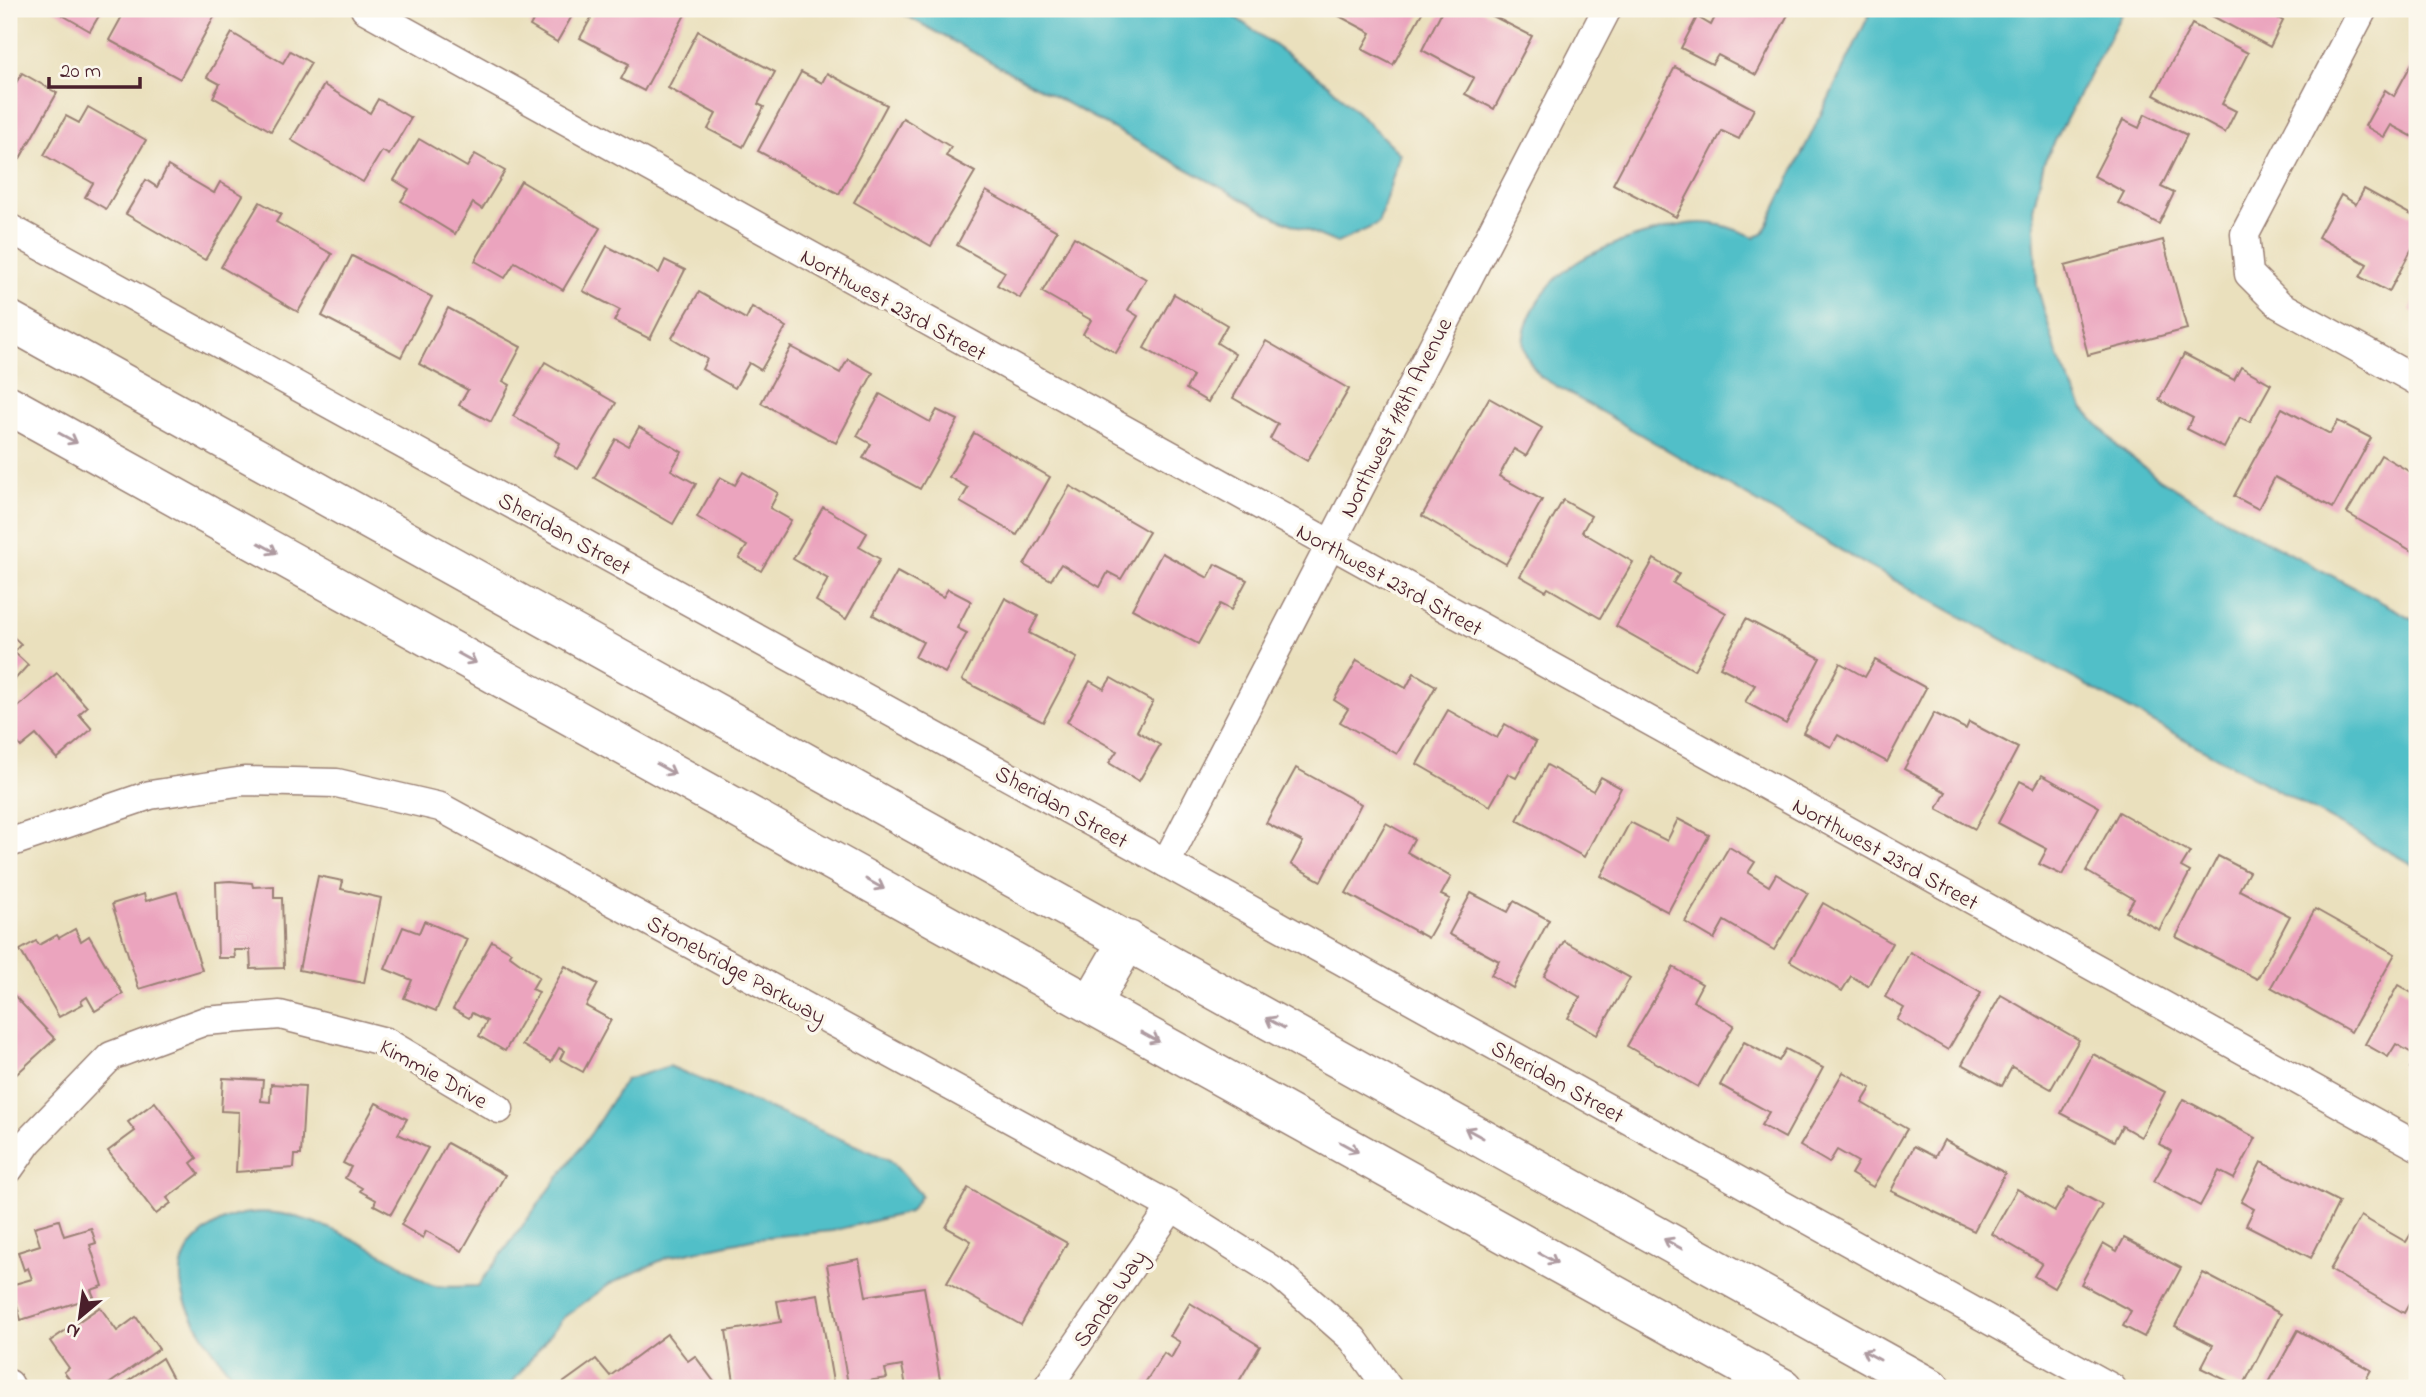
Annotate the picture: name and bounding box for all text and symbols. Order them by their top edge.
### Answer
scale bar [49,46,140,90]
text: 20 m [60,57,101,87]
street label: Northwest 23rd Street [794,241,992,371]
street label: Northwest 118th Avenue [1333,312,1462,524]
one-way arrow [58,431,78,445]
street label: Sheridan Street [491,485,637,586]
street label: Northwest 23rd Street [1290,516,1488,646]
one-way arrow [257,541,277,555]
one-way arrow [456,651,476,665]
street label: Sheridan Street [988,758,1134,859]
one-way arrow [655,762,675,776]
street label: Northwest 23rd Street [1786,790,1984,920]
one-way arrow [864,877,884,891]
street label: Stonebridge Parkway [639,908,832,1036]
one-way arrow [1266,1016,1286,1030]
one-way arrow [1140,1030,1160,1044]
street label: Kimmie Drive [373,1032,494,1119]
street label: Sheridan Street [1484,1033,1630,1134]
one-way arrow [1464,1126,1485,1139]
one-way arrow [1338,1141,1359,1154]
one-way arrow [1663,1237,1683,1251]
street label: Sands Way [1066,1244,1158,1356]
one-way arrow [1537,1252,1558,1265]
north arrow [46,1282,116,1352]
text: N [61,1315,85,1345]
one-way arrow [1862,1348,1882,1362]

